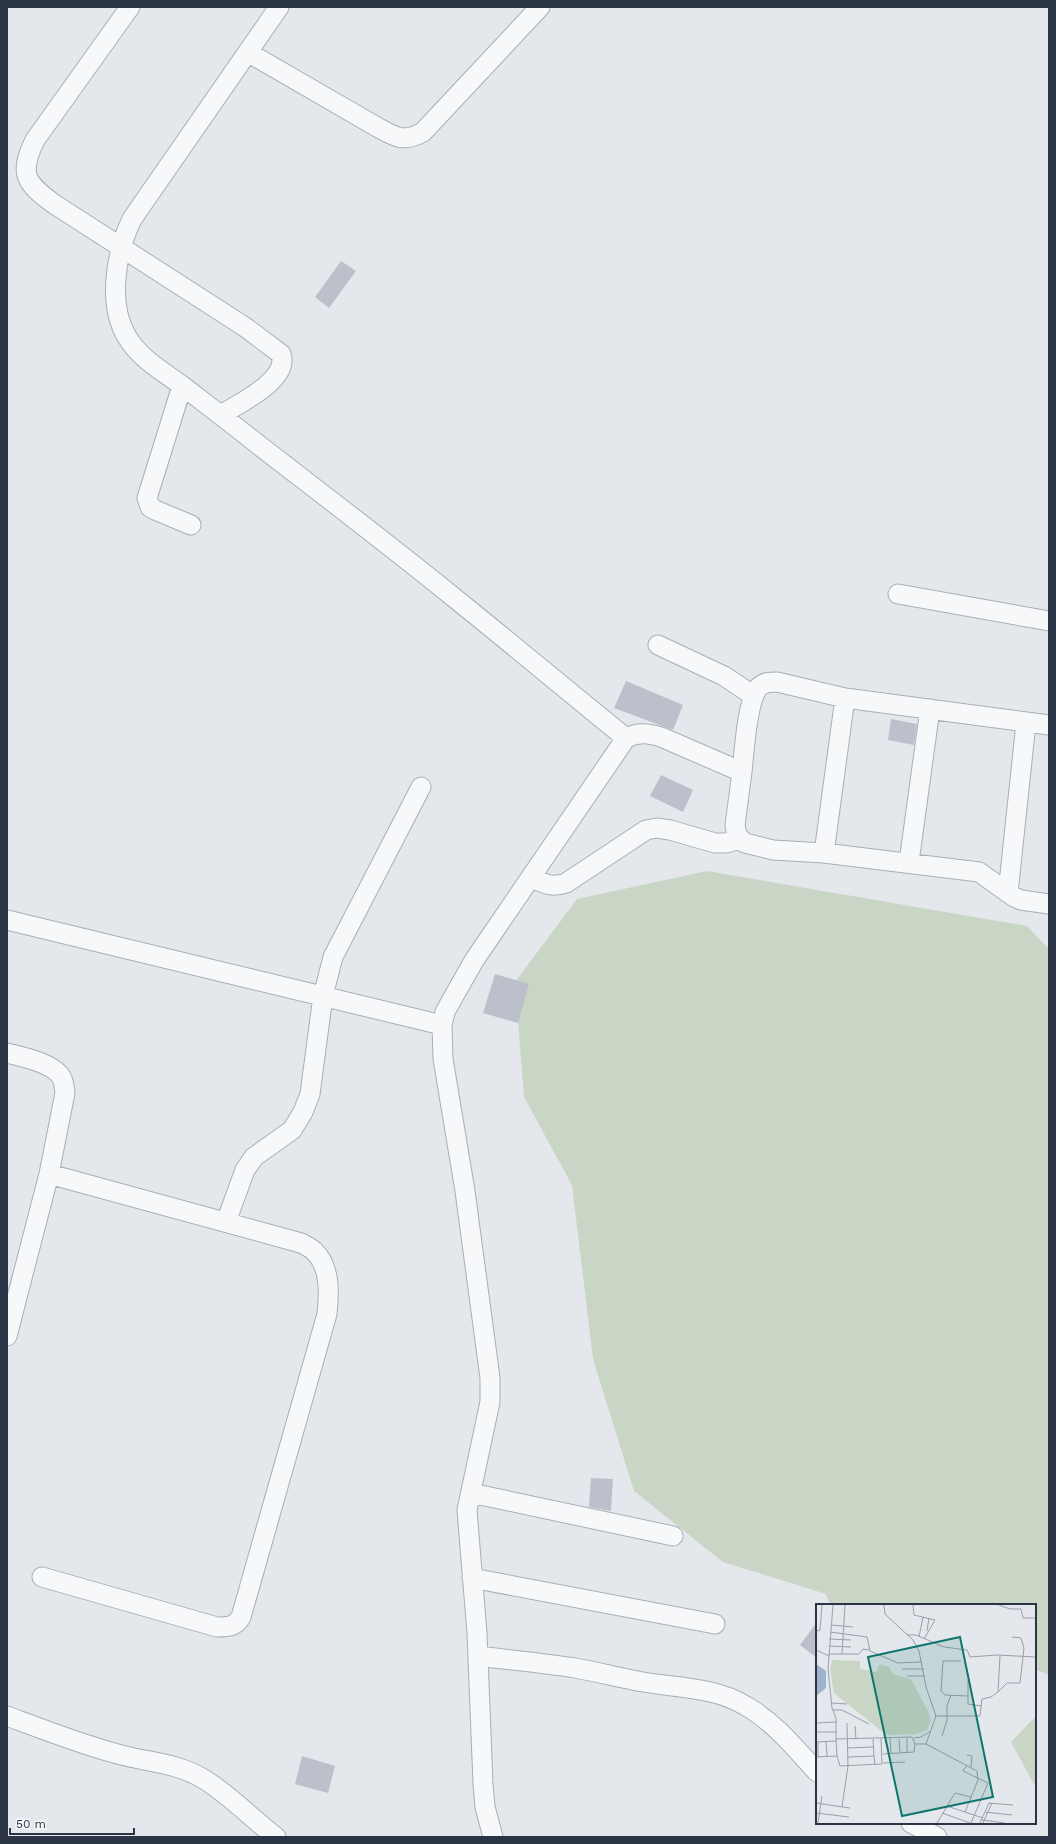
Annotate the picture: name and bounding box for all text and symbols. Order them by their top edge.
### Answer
inset map [816,1604,1036,1824]
scale bar [10,1810,134,1836]
text: 50 m [16,1817,46,1831]

